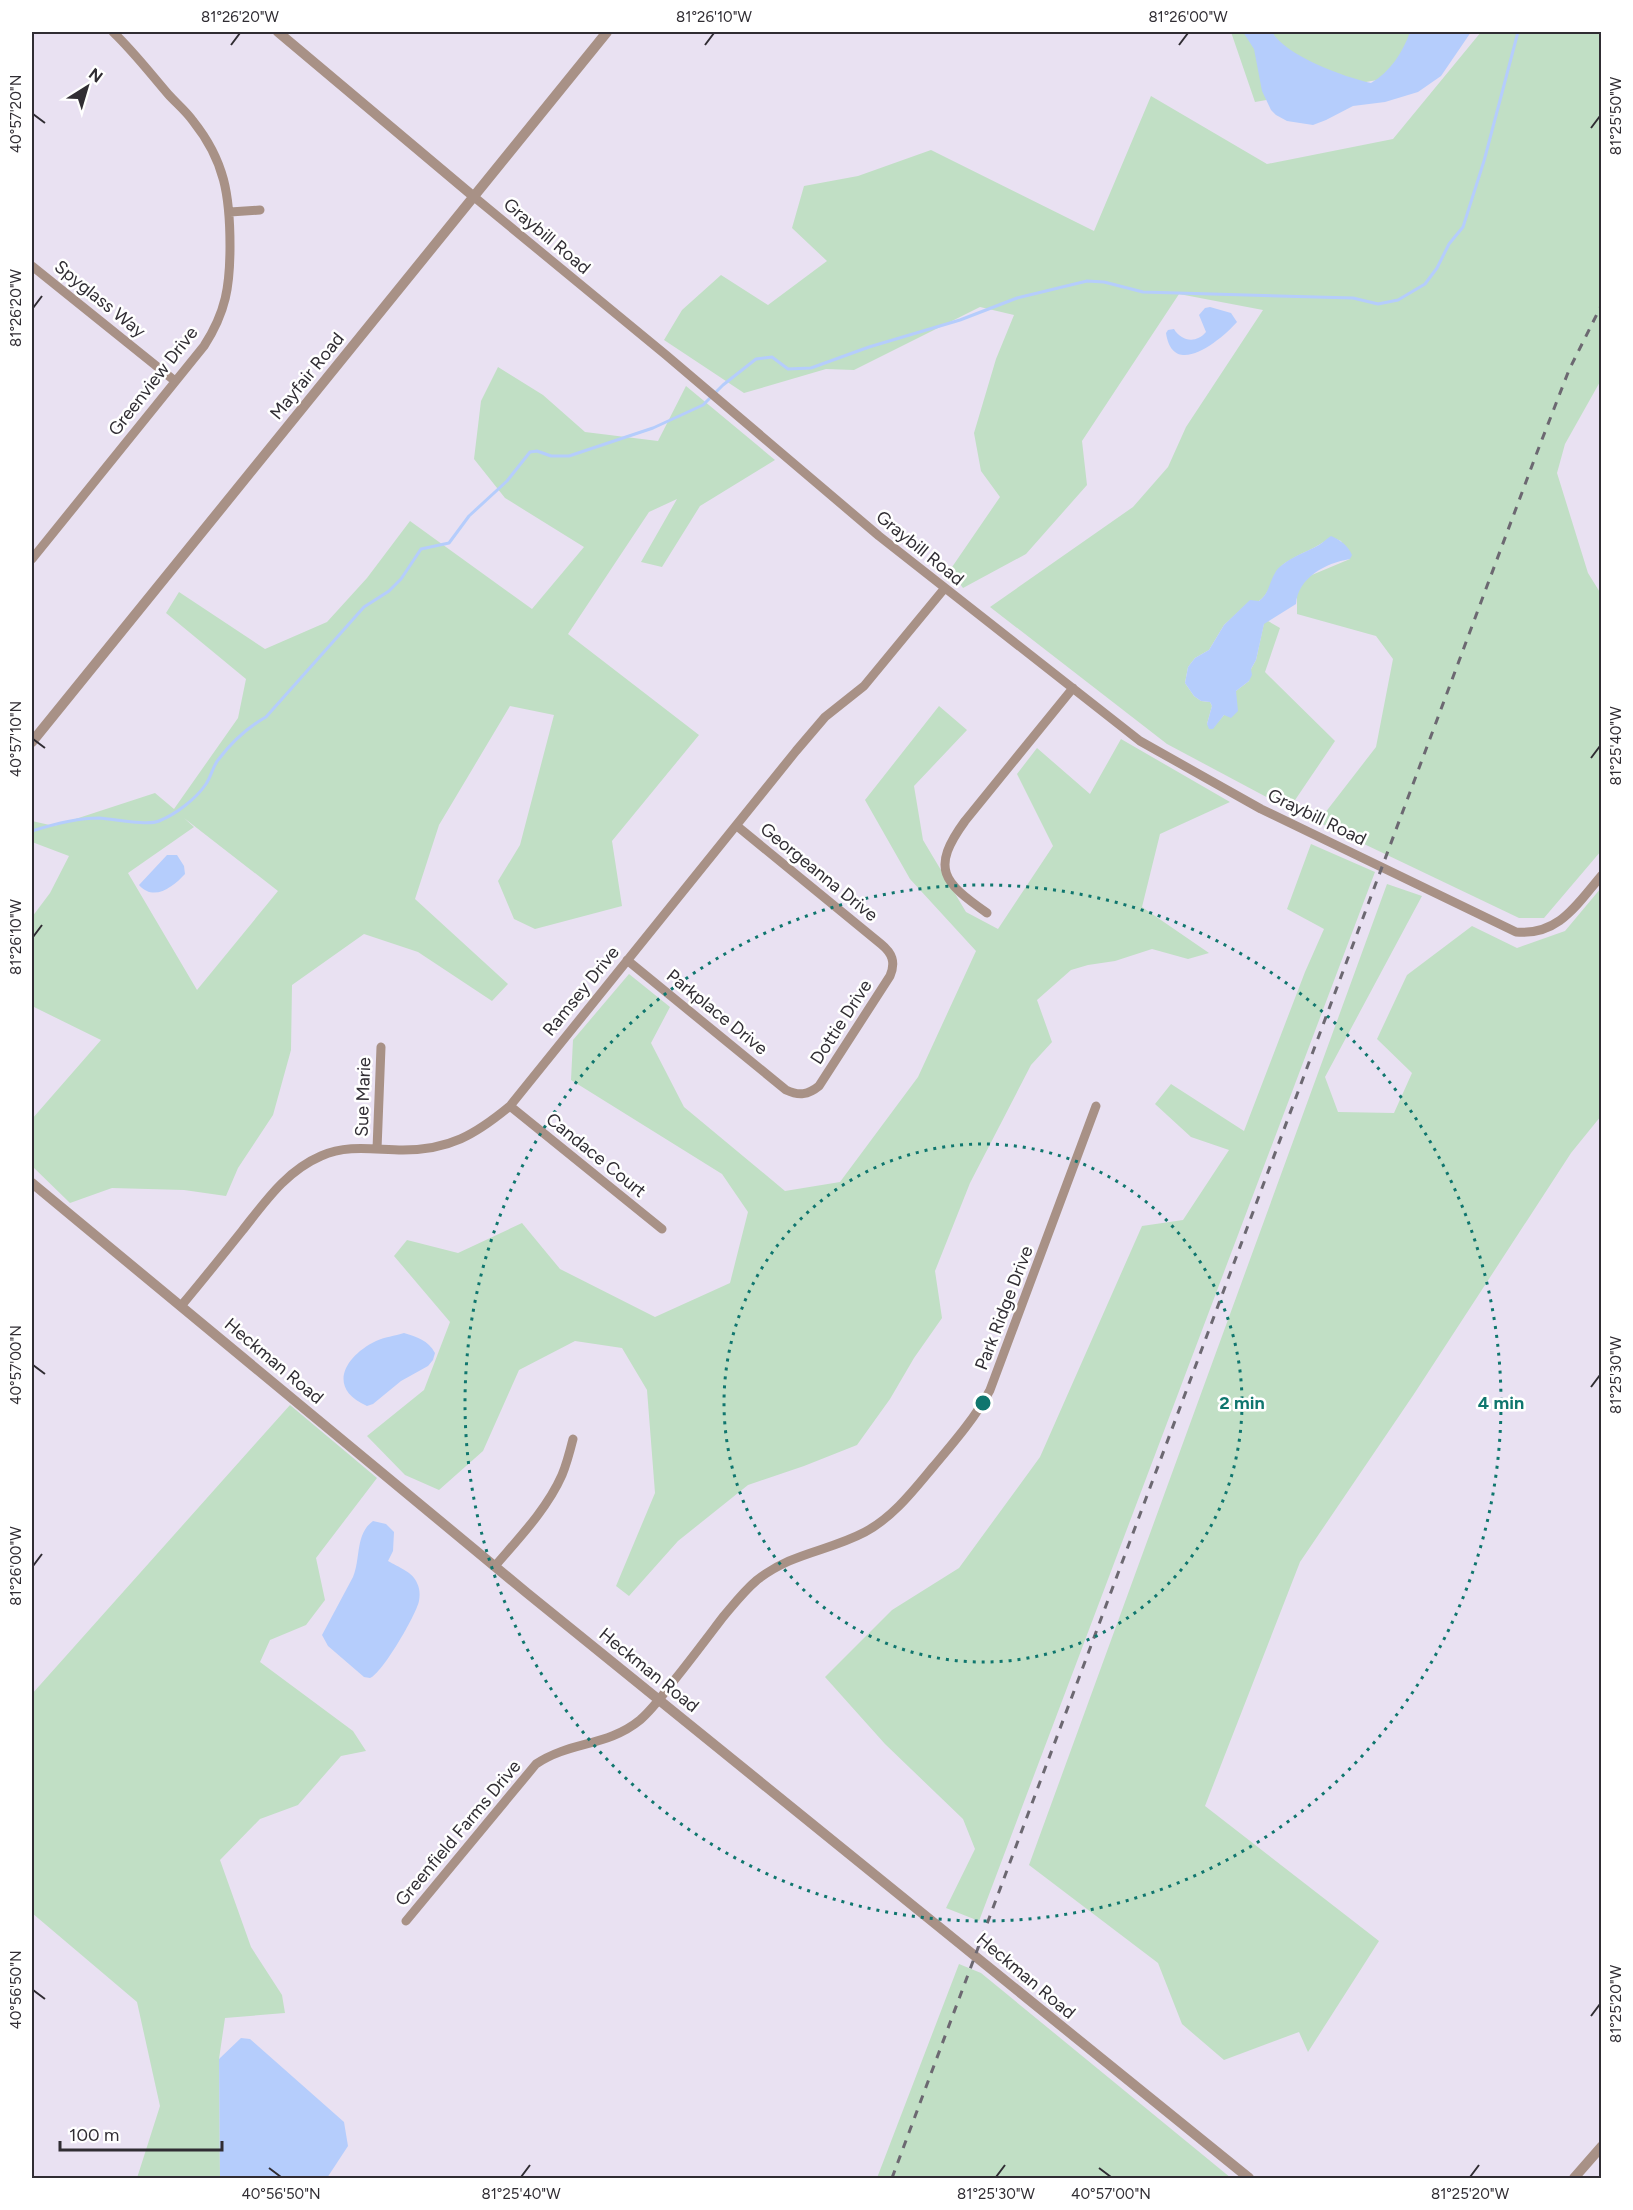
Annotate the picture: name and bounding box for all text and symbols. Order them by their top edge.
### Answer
text: 81°26'20"W [201,8,280,26]
text: 81°26'10"W [676,8,753,26]
text: 81°26'00"W [1148,8,1228,26]
north arrow [57,57,117,117]
text: N [85,64,106,87]
text: 40°57'20"N [7,75,25,153]
text: 81°25'50"W [1607,76,1625,155]
street label: Graybill Road [499,193,595,279]
street label: Spyglass Way [50,256,150,343]
text: 81°26'20"W [7,268,25,347]
street label: Greenview Drive [104,322,203,440]
street label: Mayfair Road [265,328,349,424]
street label: Graybill Road [872,506,968,590]
text: 40°57'10"N [7,701,25,777]
text: 81°25'40"W [1607,706,1625,786]
street label: Graybill Road [1264,784,1370,850]
street label: Georgeanna Drive [756,818,882,926]
text: 81°26'10"W [7,898,25,975]
street label: Ramsey Drive [538,941,624,1040]
street label: Parkplace Drive [662,965,772,1060]
street label: Dottie Drive [805,975,877,1068]
street label: Sue Marie [351,1057,375,1137]
street label: Candace Court [542,1108,651,1202]
street label: Park Ridge Drive [970,1243,1038,1373]
street label: Heckman Road [220,1313,328,1409]
text: 40°57'00"N [7,1325,25,1405]
text: 81°25'30"W [1607,1335,1625,1414]
text: 2 min [1219,1392,1265,1414]
text: 4 min [1478,1392,1524,1414]
centre of rings [973,1393,993,1413]
text: 81°26'00"W [7,1526,25,1606]
street label: Heckman Road [595,1623,703,1717]
street label: Greenfield Farms Drive [391,1755,526,1910]
street label: Heckman Road [972,1928,1080,2024]
text: 40°56'50"N [7,1950,25,2030]
text: 81°25'20"W [1607,1964,1625,2043]
scale bar [60,2114,222,2152]
text: 100 m [69,2124,119,2146]
text: 40°56'50"N [241,2185,321,2203]
text: 81°25'40"W [481,2185,561,2203]
text: 81°25'30"W [957,2185,1036,2203]
text: 40°57'00"N [1071,2185,1151,2203]
text: 81°25'20"W [1431,2185,1510,2203]

